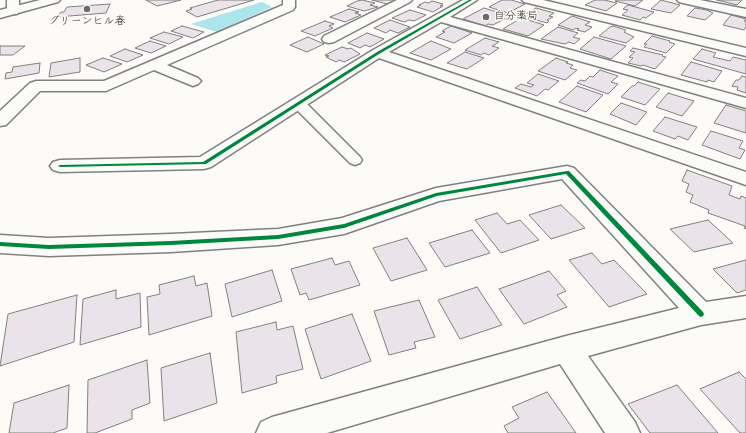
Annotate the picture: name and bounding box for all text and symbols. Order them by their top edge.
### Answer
marker: グリーンヒル春 [82,4,92,14]
place label: 自分薬局 [494,10,538,24]
marker: 自分薬局 [481,12,491,22]
place label: グリーンヒル春 [49,15,125,29]

